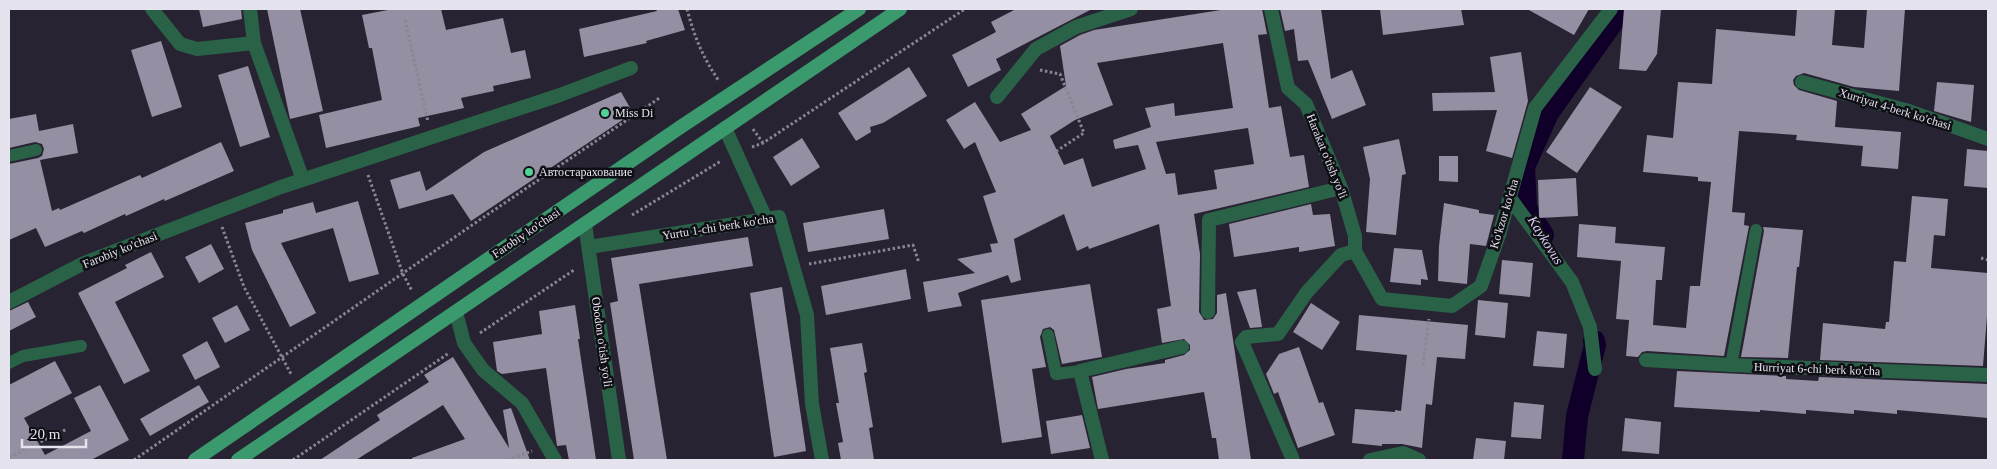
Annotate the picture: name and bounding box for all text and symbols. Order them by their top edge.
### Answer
street label: Xurriyat 4-berk ko'chasi [1837,85,1954,133]
place label: Miss Di [615,106,654,120]
marker: Miss Di [599,107,611,119]
street label: Harakat o'tish yo'li [1304,112,1351,201]
place label: Автостарахование [539,165,632,179]
marker: Автостарахование [523,166,535,178]
street label: Ko'kzor ko'cha [1487,177,1521,250]
street label: Farobiy ko'chasi [489,205,563,261]
street label: Yurtu 1-chi berk ko'cha [661,211,775,243]
water label: Kaykovus [1524,212,1567,268]
street label: Farobiy ko'chasi [81,228,160,271]
street label: Obodon o'tish yo'li [589,296,615,389]
street label: Hurriyat 6-chi berk ko'cha [1754,360,1881,378]
scale bar [22,416,86,448]
text: 20 m [30,426,61,442]

